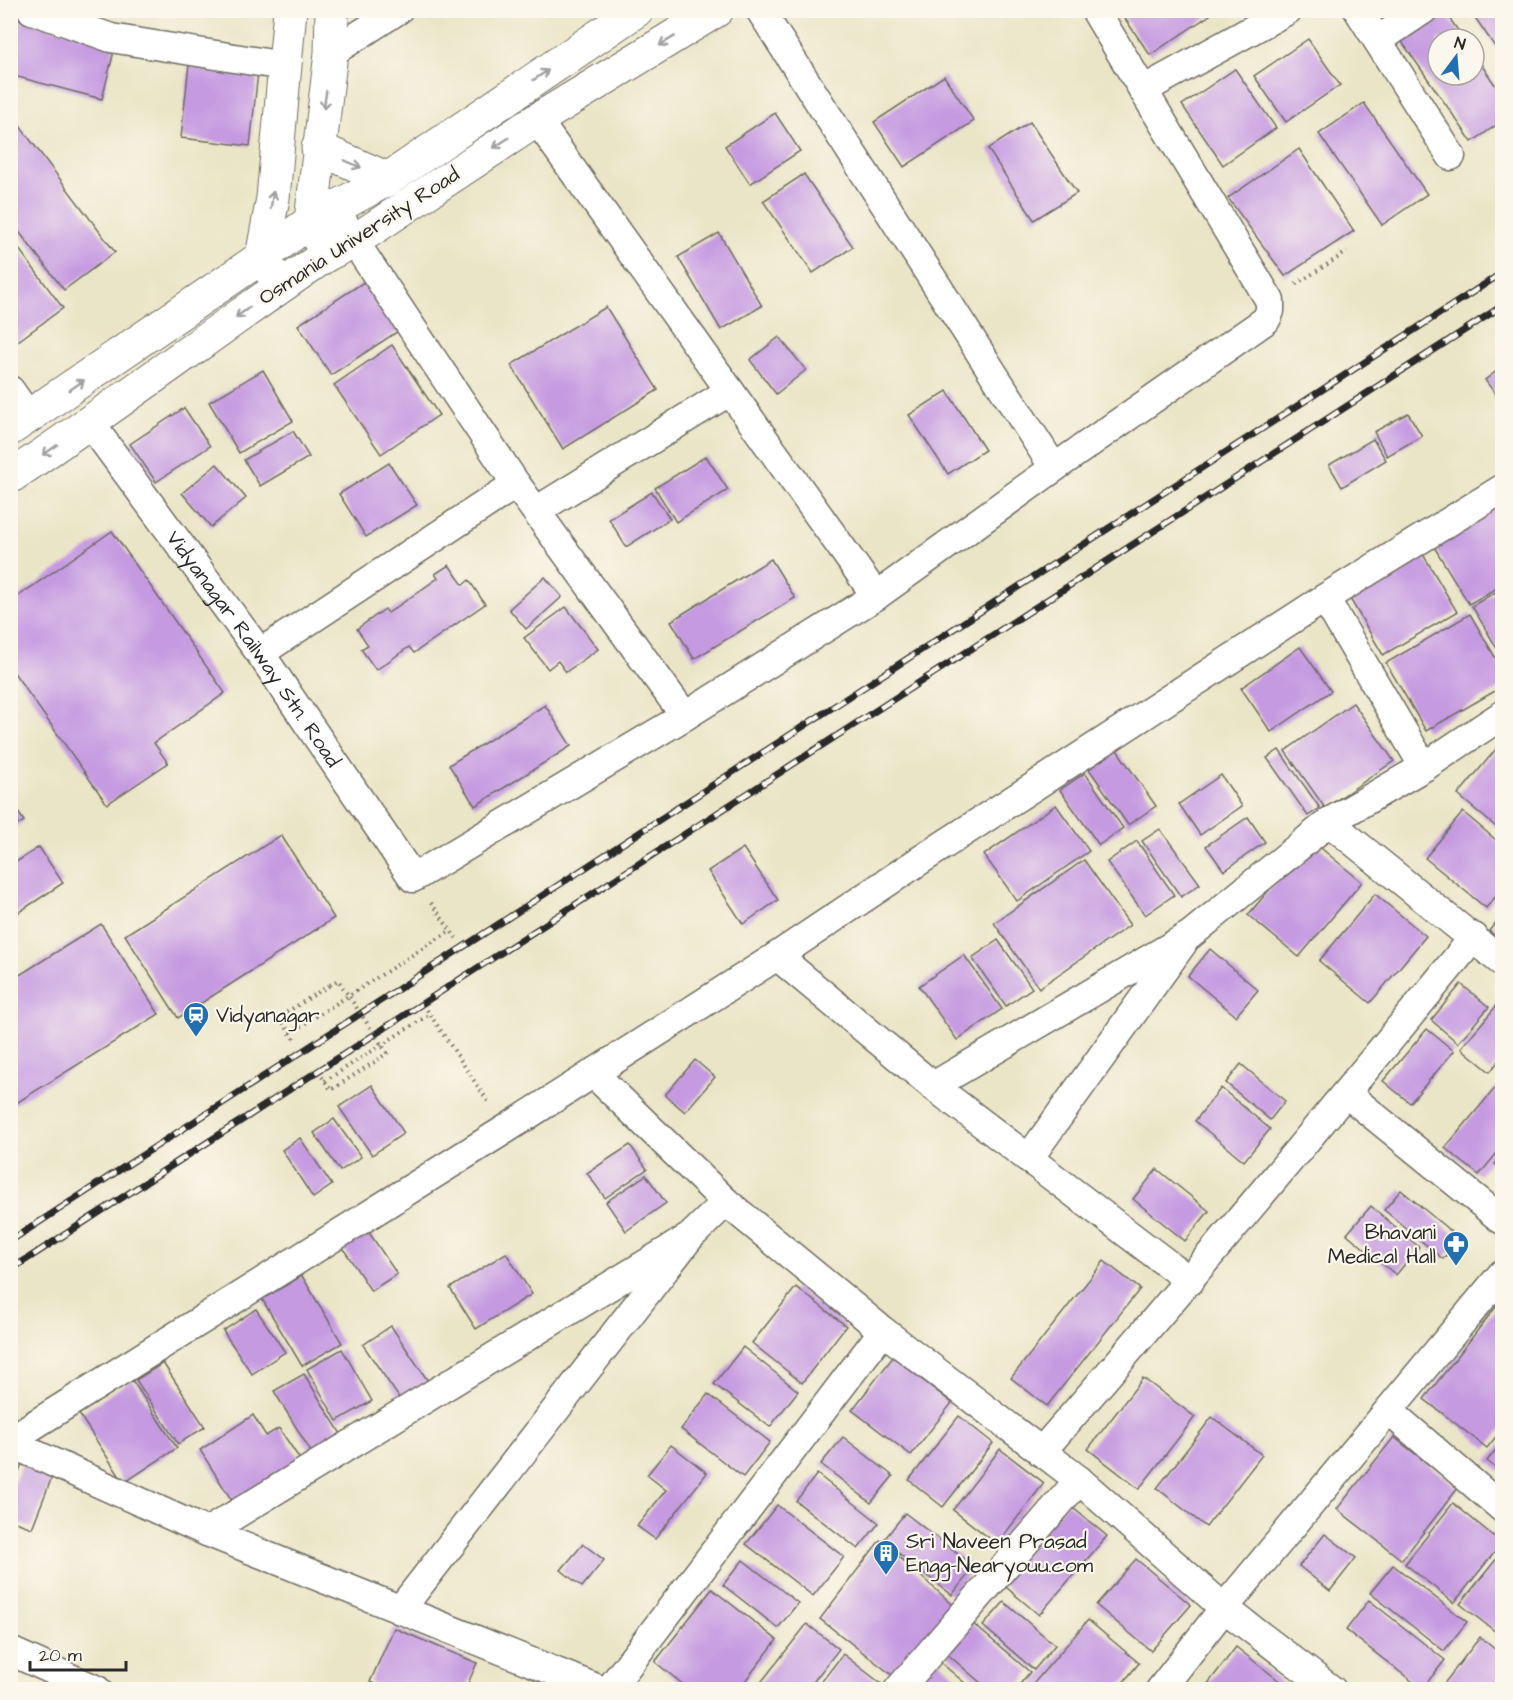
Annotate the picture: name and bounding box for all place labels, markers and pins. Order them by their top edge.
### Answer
station icon: Vidyanagar [181,1000,211,1038]
place label: Vidyanagar [216,1001,320,1032]
place label: Bhavani Medical Hall [1328,1218,1436,1271]
pharmacy icon: Bhavani Medical Hall [1441,1229,1471,1267]
place label: Sri Naveen Prasad Engg-Nearyouu.com [906,1527,1094,1582]
building icon: Sri Naveen Prasad Engg-Nearyouu.com [871,1538,901,1576]

